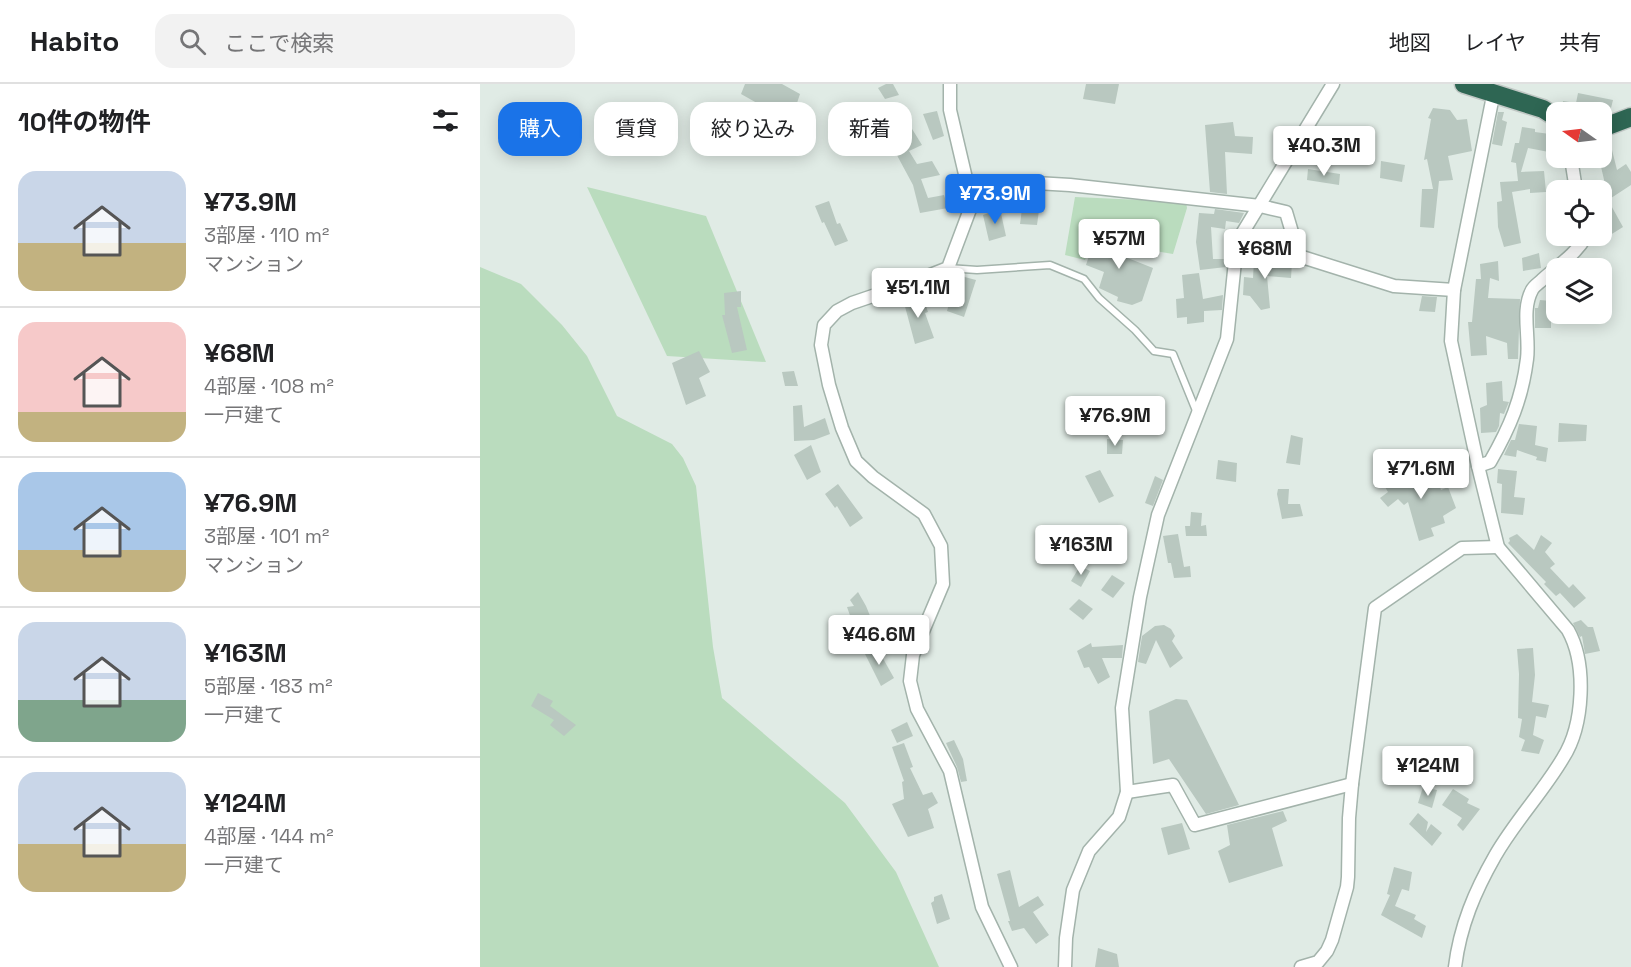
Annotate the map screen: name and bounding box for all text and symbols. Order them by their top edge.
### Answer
search box [155,14,575,68]
text: Habito [30,23,119,59]
icon: search [176,25,209,58]
text: ここで検索 [224,29,334,57]
text: 地図 [1389,29,1431,56]
text: レイヤ [1464,29,1526,56]
text: 共有 [1559,29,1601,56]
chip: 購入 [498,102,582,156]
chip: 賃貸 [594,102,678,156]
chip: 絞り込み [690,102,816,156]
chip: 新着 [828,102,912,156]
north arrow [1546,102,1612,168]
map controls [1546,102,1612,324]
icon: filters [429,104,462,137]
text: 10件の物件 [18,105,151,139]
pin: ¥40.3M [1275,126,1373,177]
text: ¥40.3M [1287,132,1361,158]
pin: ¥73.9M [946,174,1044,225]
text: ¥73.9M [959,180,1031,206]
button: locate [1546,180,1612,246]
text: ¥73.9M [204,185,297,219]
icon: home [66,195,138,267]
pin: ¥57M [1083,219,1155,270]
text: 3部屋 · 110 m² [204,222,329,248]
text: ¥57M [1093,225,1145,251]
pin: ¥68M [1229,229,1301,280]
text: ¥68M [1238,235,1292,261]
text: マンション [204,251,304,277]
button: layers [1546,258,1612,324]
pin: ¥51.1M [869,268,967,319]
text: ¥51.1M [886,274,950,300]
text: ¥68M [204,336,275,370]
icon: home [66,346,138,418]
text: 4部屋 · 108 m² [204,373,334,399]
pin: ¥76.9M [1066,396,1164,447]
text: 一戸建て [204,402,284,428]
text: ¥76.9M [1079,402,1151,428]
pin: ¥71.6M [1372,449,1470,500]
text: ¥71.6M [1387,455,1455,481]
text: ¥76.9M [204,486,297,520]
icon: home [66,496,138,568]
text: 3部屋 · 101 m² [204,523,329,549]
pin: ¥163M [1039,525,1123,576]
text: ¥163M [1049,531,1113,557]
text: マンション [204,552,304,578]
pin: ¥46.6M [830,615,928,666]
text: ¥46.6M [842,621,916,647]
text: ¥163M [204,636,287,670]
icon: home [66,646,138,718]
text: 5部屋 · 183 m² [204,673,333,699]
text: 一戸建て [204,702,284,728]
pin: ¥124M [1386,746,1470,797]
text: ¥124M [1396,752,1460,778]
text: ¥124M [204,786,286,820]
icon: home [66,796,138,868]
text: 4部屋 · 144 m² [204,823,334,849]
text: 一戸建て [204,852,284,878]

